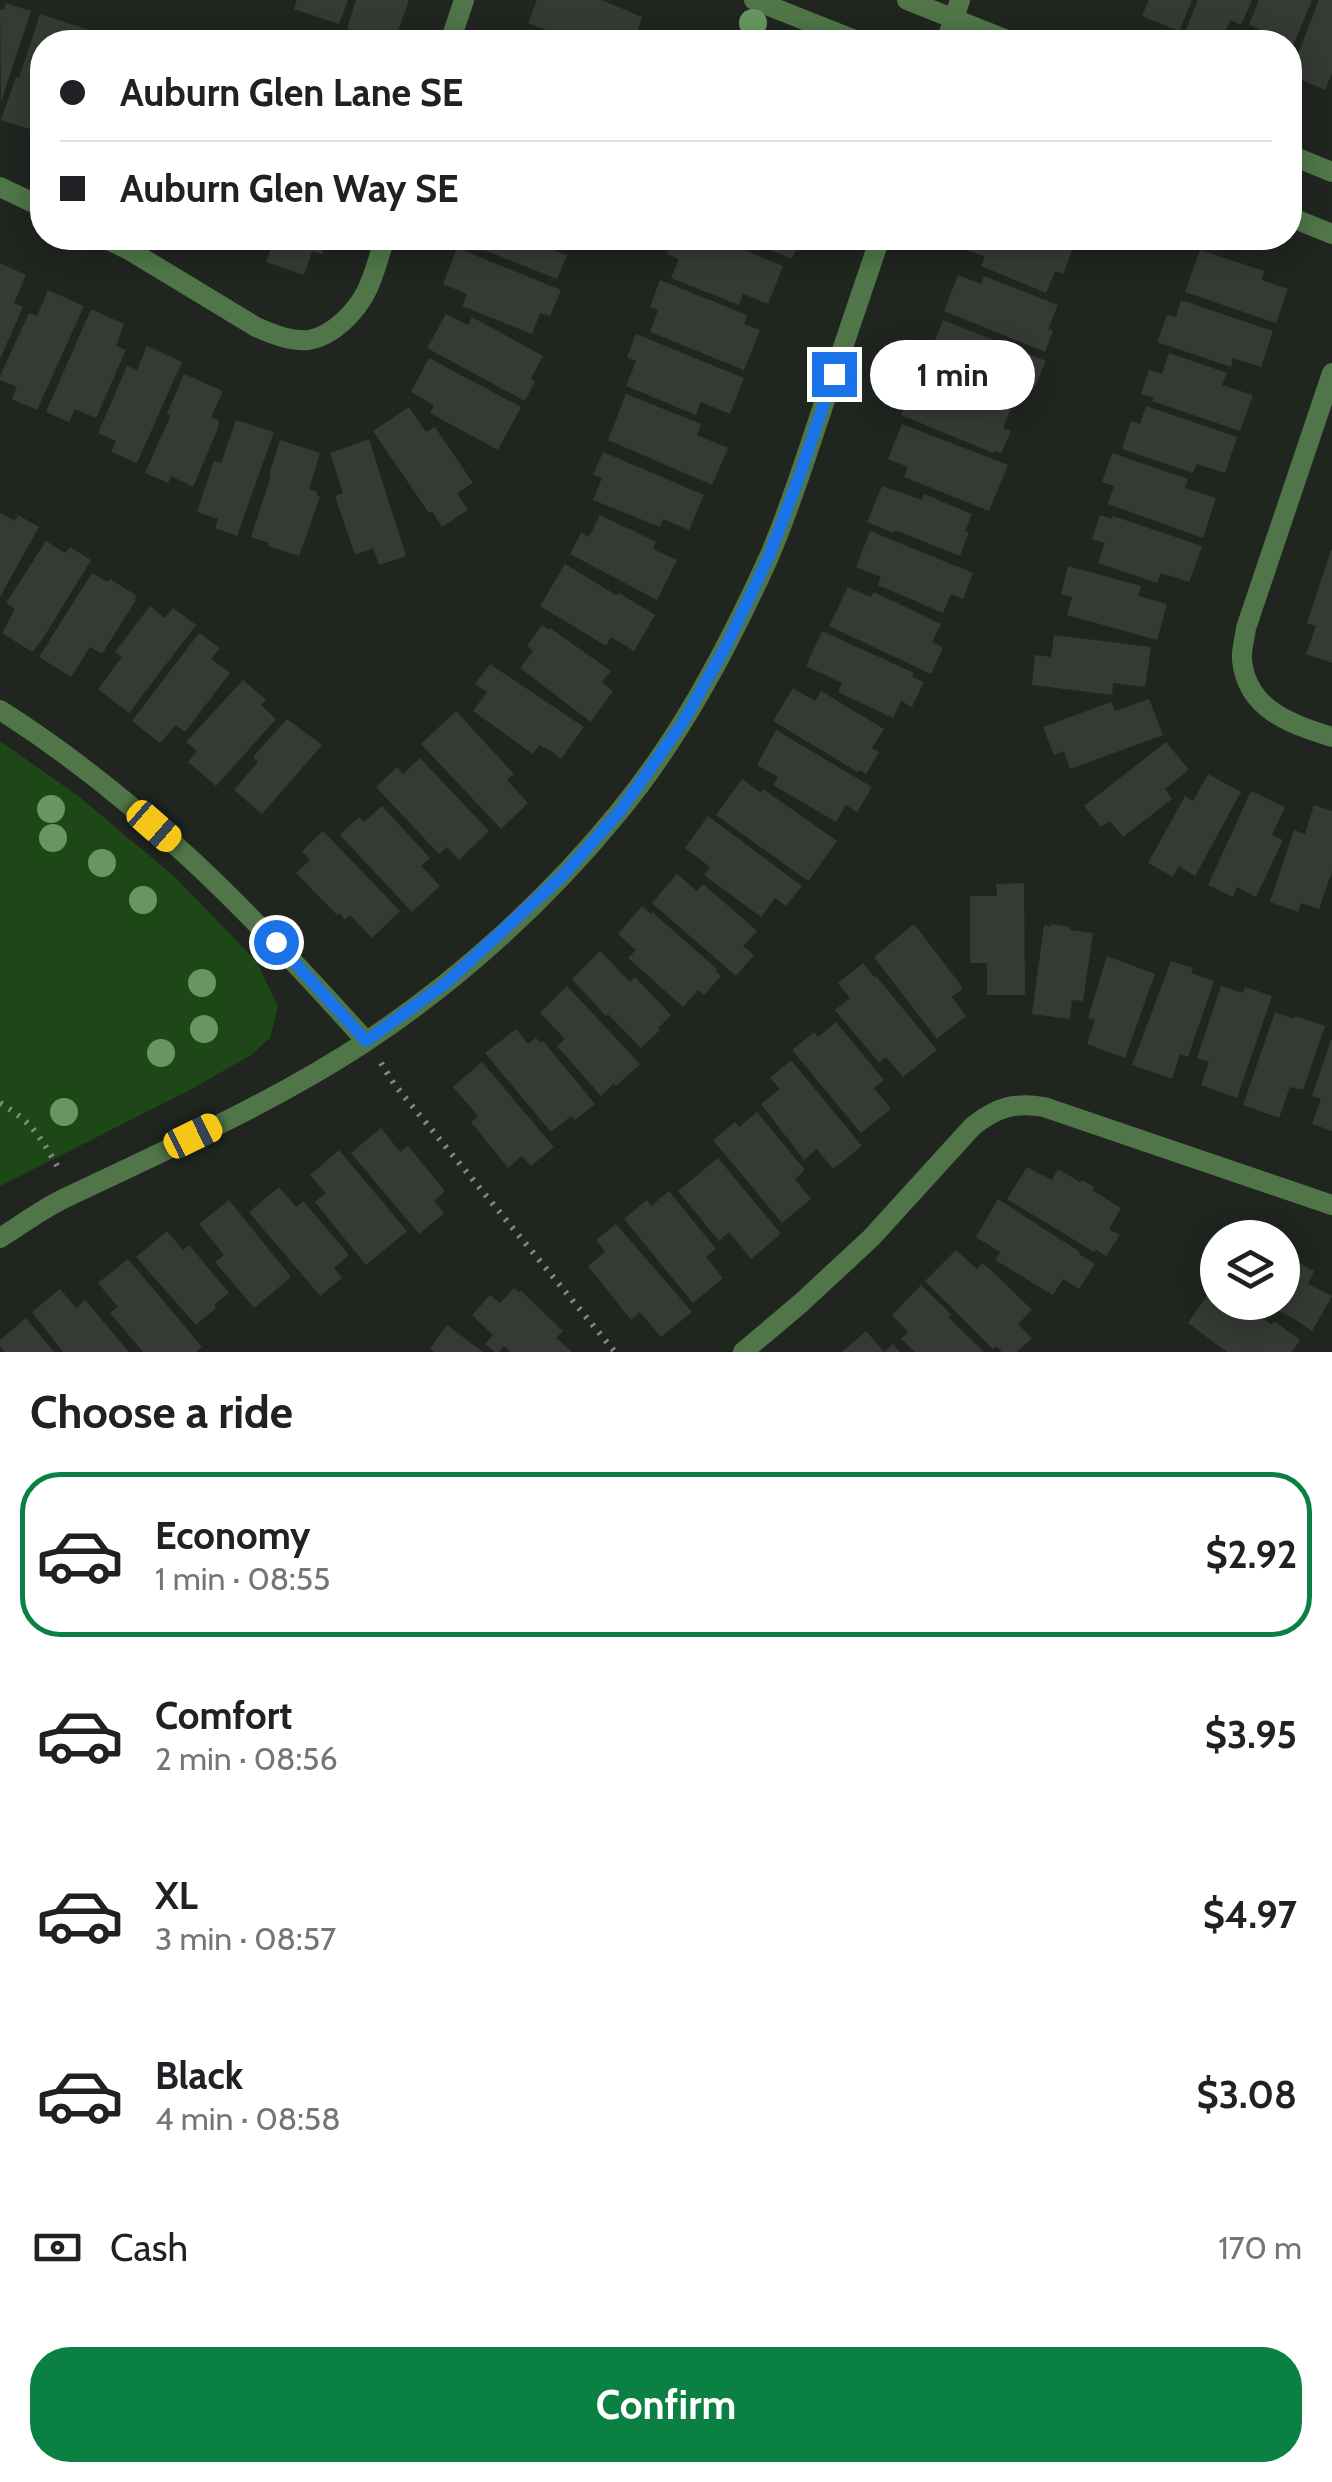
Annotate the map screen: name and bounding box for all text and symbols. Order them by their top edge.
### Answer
text: Auburn Glen Lane SE [120,69,463,116]
text: Auburn Glen Way SE [120,165,459,212]
callout: 1 min [869,339,1034,409]
route end [812,352,857,397]
text: 1 min [916,355,989,394]
car [122,795,186,857]
route start [254,920,299,965]
car [159,1109,227,1163]
map controls [1200,1220,1300,1320]
button: layers [1200,1220,1300,1320]
text: Choose a ride [30,1385,293,1439]
icon: car [35,1510,125,1600]
text: Economy [155,1512,310,1559]
text: $2.92 [1206,1531,1297,1578]
text: 1 min · 08:55 [155,1559,330,1598]
icon: car [35,1690,125,1780]
text: Comfort [155,1692,292,1739]
text: $3.95 [1205,1711,1297,1758]
text: 2 min · 08:56 [155,1739,338,1778]
icon: car [35,1870,125,1960]
text: XL [155,1872,198,1919]
text: $4.97 [1203,1891,1297,1938]
text: 3 min · 08:57 [155,1919,336,1958]
icon: car [35,2050,125,2140]
text: Black [155,2052,243,2099]
text: $3.08 [1197,2071,1297,2118]
text: 4 min · 08:58 [155,2099,341,2138]
icon: cash [30,2220,85,2275]
text: Cash [110,2224,188,2271]
text: 170 m [1218,2228,1302,2267]
button: Confirm [30,2347,1302,2462]

